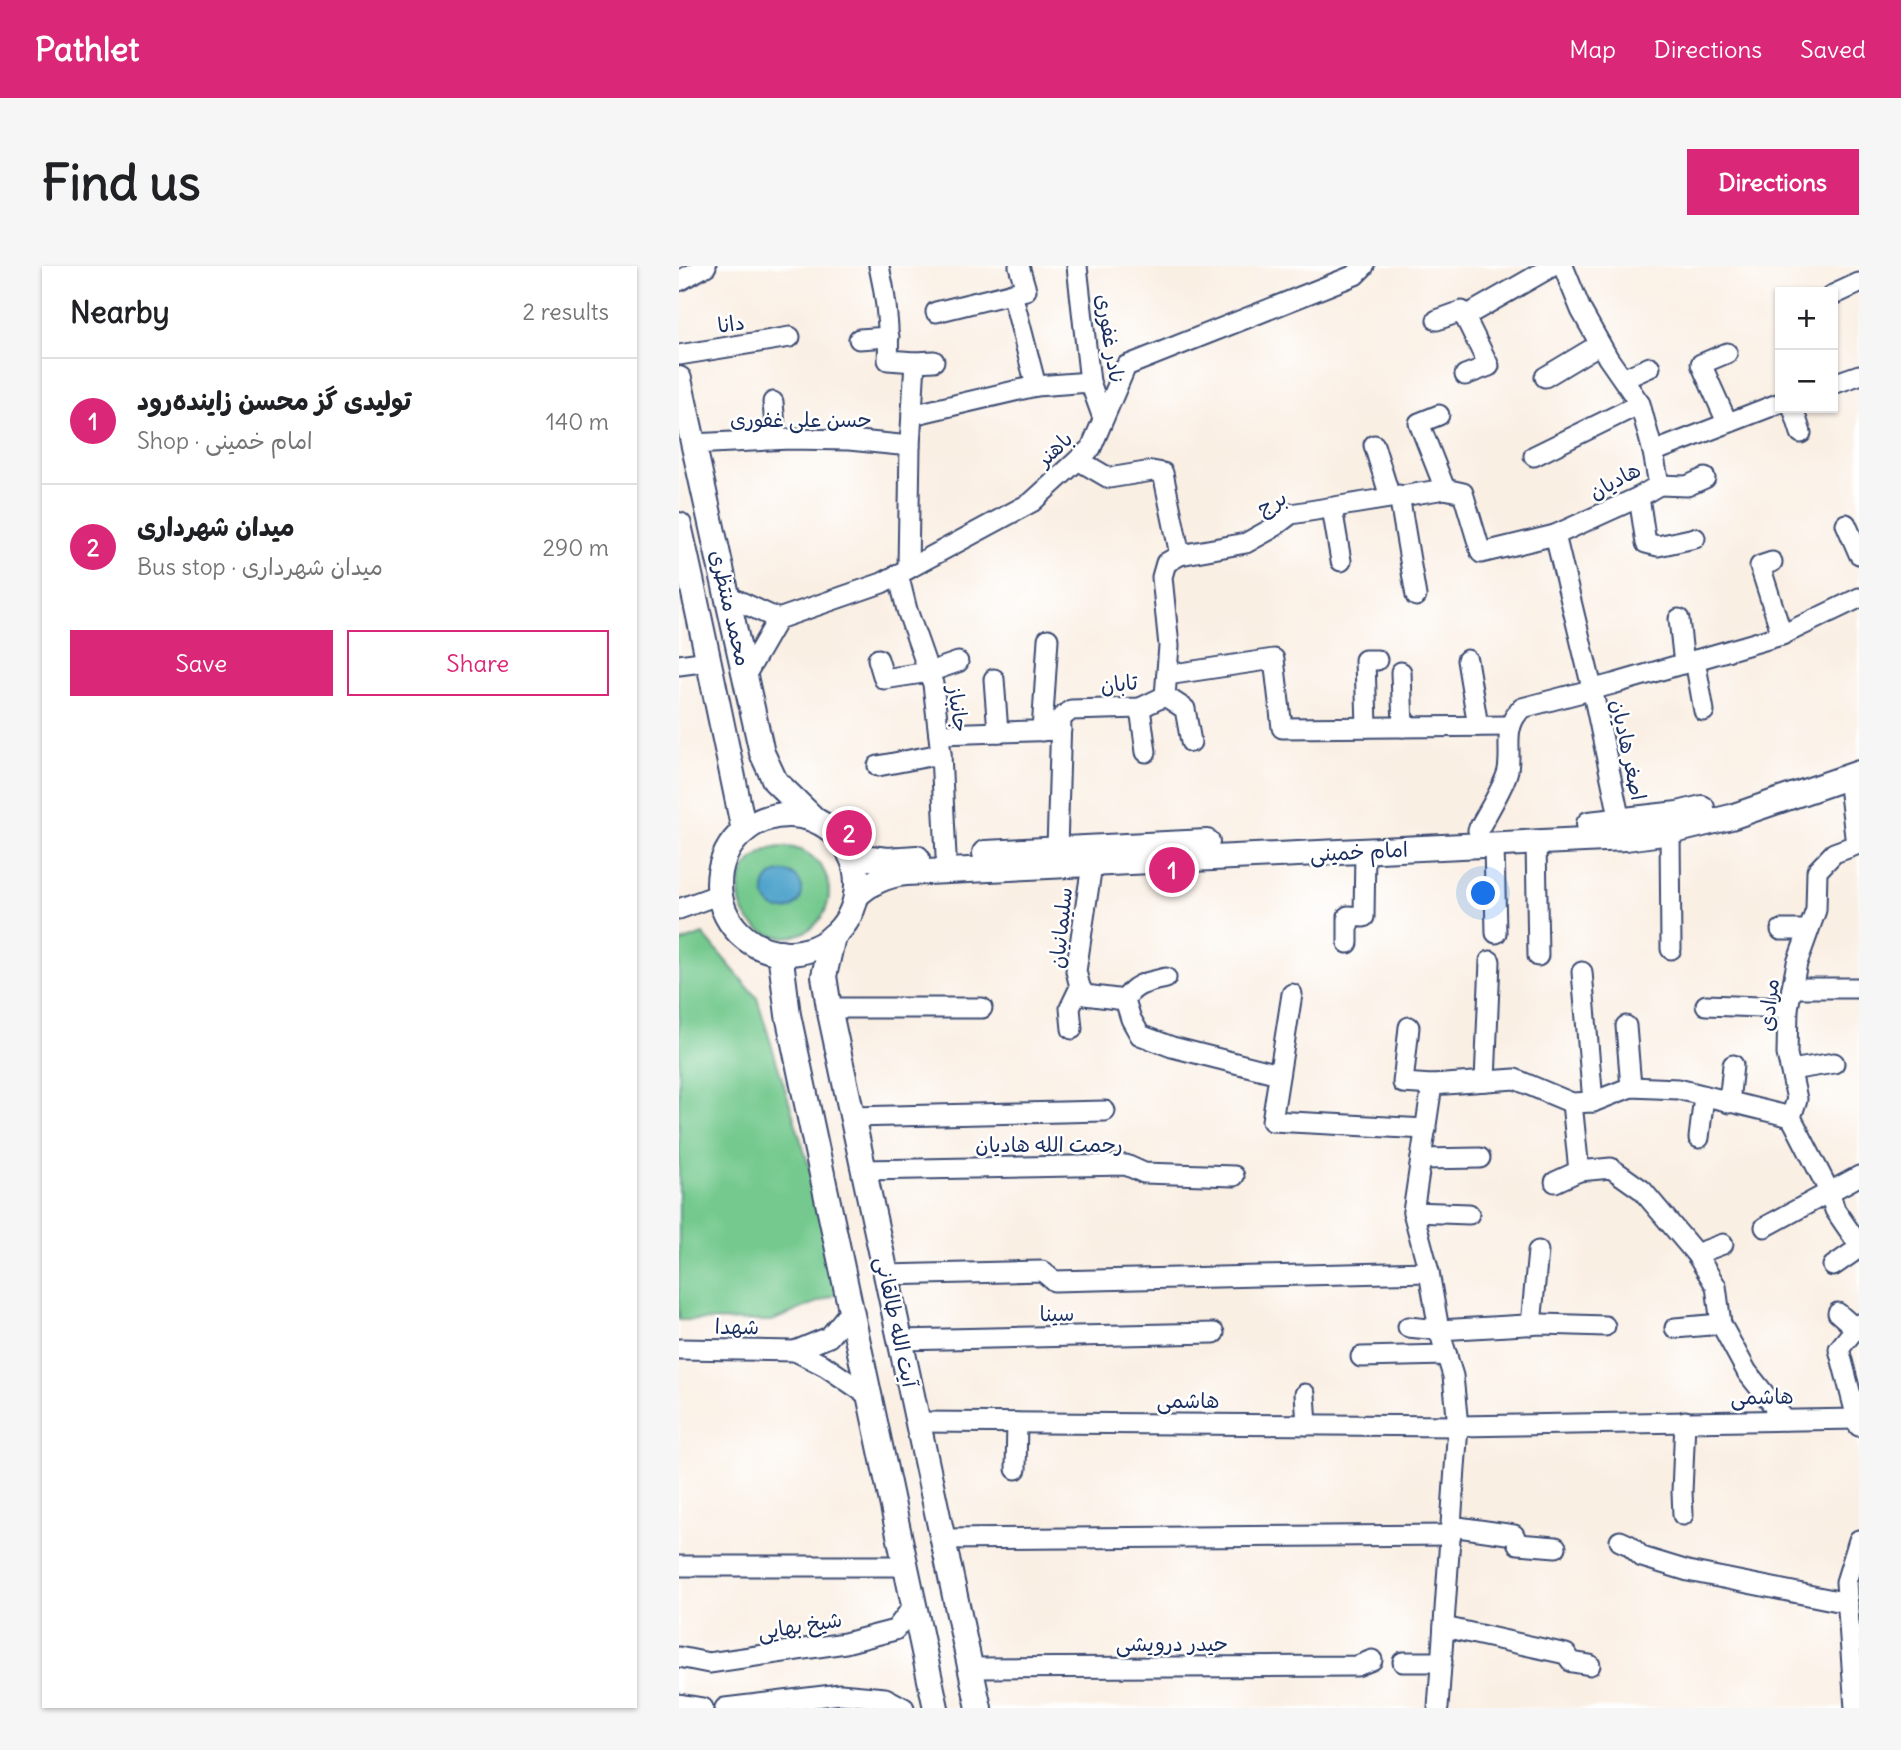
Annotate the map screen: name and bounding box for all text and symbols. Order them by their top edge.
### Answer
text: Pathlet [35,28,139,70]
text: Map [1569,34,1616,64]
text: Directions [1654,34,1762,64]
text: Saved [1800,34,1866,64]
button: Directions [1687,149,1859,215]
text: Find us [42,152,200,213]
map controls [1775,287,1838,413]
button: + [1775,287,1838,350]
street label: نادر غفوری [1090,292,1131,386]
text: Nearby [70,293,170,331]
text: 2 results [523,297,609,326]
street label: دانا [715,308,746,339]
button: − [1775,350,1838,413]
text: تولیدی گز محسن زاینده‌رود [137,384,411,417]
street label: حسن علی غفوری [730,406,872,434]
text: 1 [88,407,98,436]
text: 140 m [546,407,609,436]
street label: باهنر [1030,425,1078,473]
text: Shop · امام خمینی [137,426,313,455]
street label: هادیان [1584,456,1645,505]
street label: برج [1252,484,1292,522]
text: میدان شهرداری [137,510,295,543]
text: 2 [87,533,99,562]
text: 290 m [542,533,609,562]
street label: محمد منتظری [704,547,757,669]
text: Bus stop · میدان شهرداری [137,552,383,581]
button: Save [70,630,333,696]
button: Share [347,630,609,696]
street label: تابان [1099,668,1140,699]
street label: جانباز [942,682,975,734]
street label: اصغر هادیان [1605,697,1652,803]
pin: 2 [826,807,872,859]
street label: امام خمینی [1309,835,1409,871]
pin: 1 [1149,844,1195,896]
your location [1466,876,1500,910]
street label: سلیمانیان [1043,886,1078,970]
street label: مرادی [1752,977,1785,1033]
street label: رحمت الله هادیان [975,1131,1123,1158]
street label: آیت الله طالقانی [869,1254,924,1391]
street label: سینا [1039,1300,1075,1327]
street label: شهدا [715,1313,759,1340]
street label: هاشمی [1730,1382,1794,1412]
street label: هاشمی [1156,1387,1220,1415]
street label: شیخ بهایی [756,1606,844,1646]
street label: حیدر درویشی [1116,1630,1228,1658]

